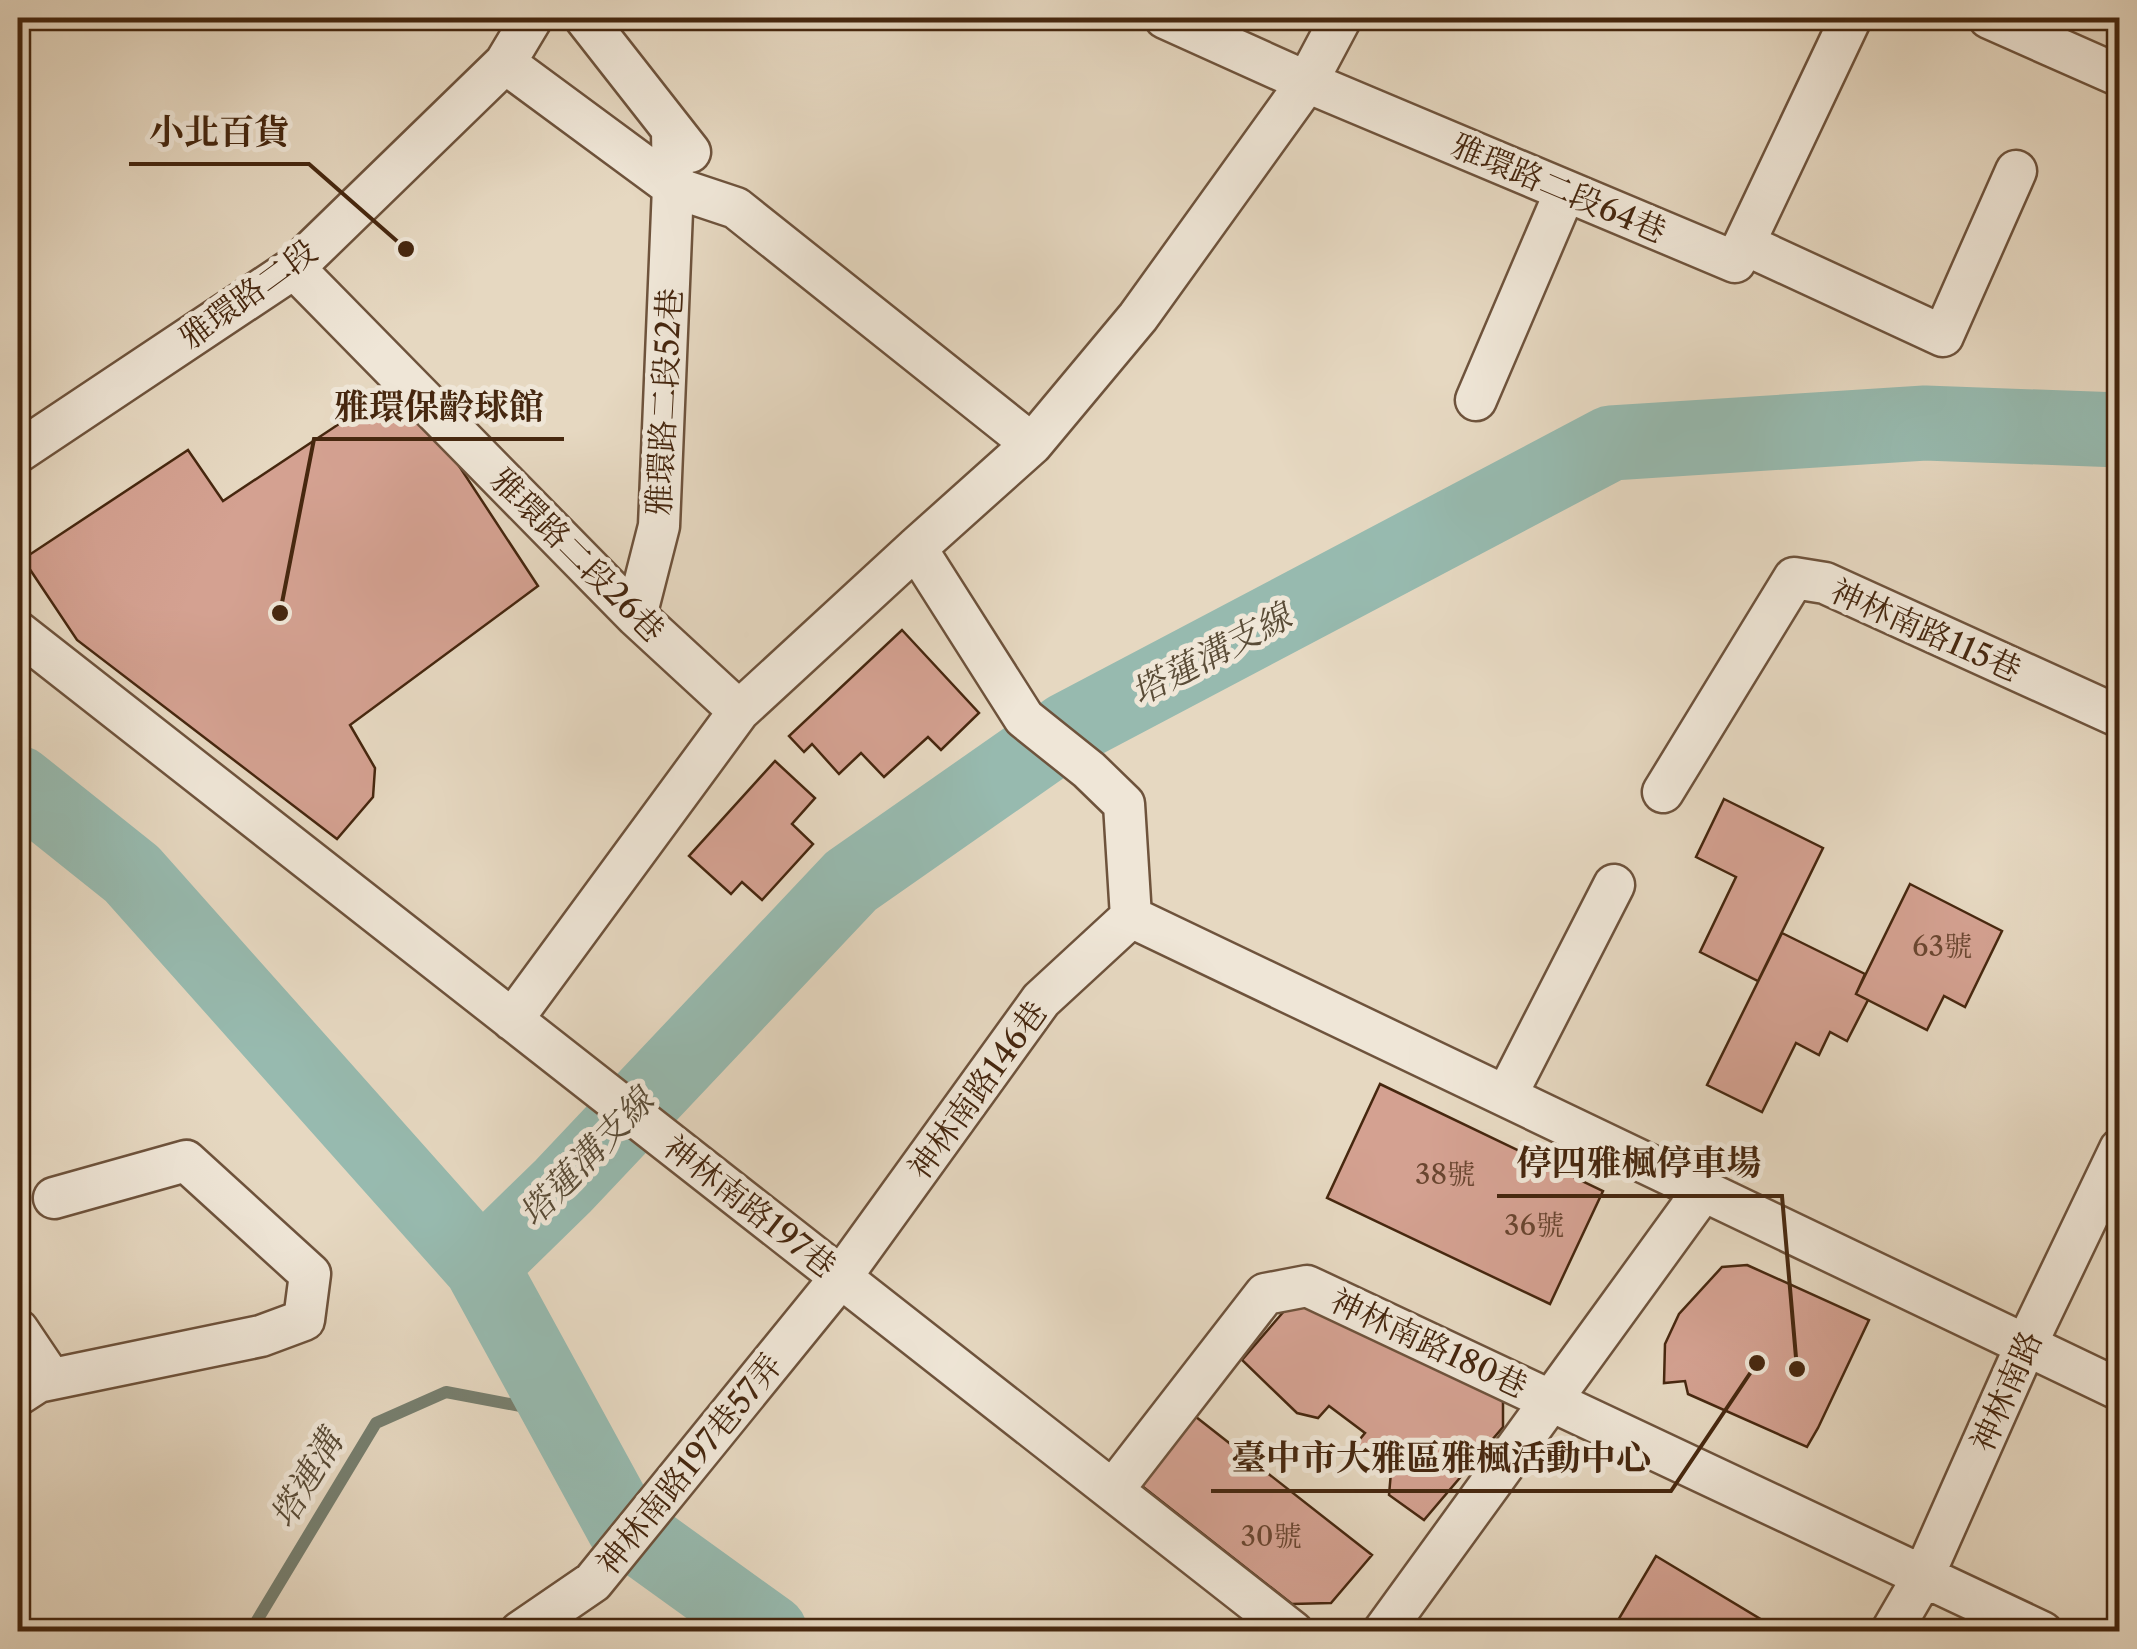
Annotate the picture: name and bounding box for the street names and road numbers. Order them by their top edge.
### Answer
street label: 雅環路二段64巷 [1446,125,1672,251]
street label: 雅環路二段 [172,231,324,357]
street label: 雅環路二段52巷 [639,287,689,517]
street label: 雅環路二段26巷 [483,460,673,650]
street label: 神林南路115巷 [1825,571,2027,689]
street label: 神林南路146巷 [899,993,1055,1187]
street label: 神林南路197巷 [656,1127,844,1285]
street label: 神林南路180巷 [1324,1280,1534,1406]
street label: 神林南路 [1962,1325,2050,1457]
street label: 神林南路197巷57弄 [588,1346,790,1582]

